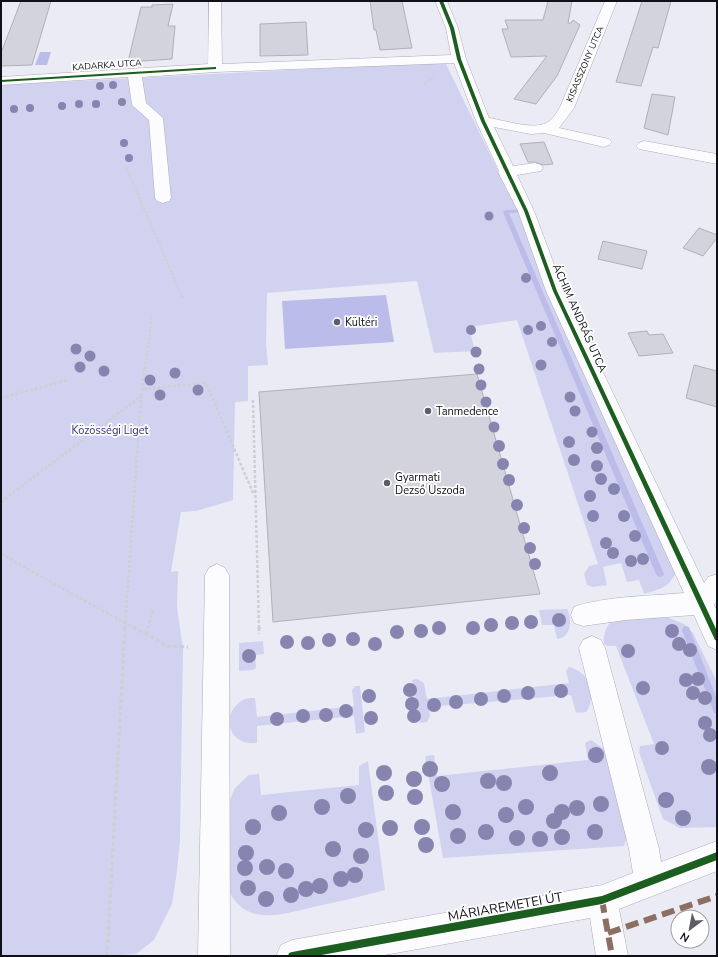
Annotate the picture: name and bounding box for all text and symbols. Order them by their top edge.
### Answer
street label: KISASSZONY UTCA [564,24,607,104]
street label: KADARKA UTCA [72,57,142,73]
street label: ÁCHIM ANDRÁS UTCA [549,261,611,375]
place label: Kültéri [345,315,377,330]
marker: Kültéri [332,317,342,327]
place label: Tanmedence [436,404,499,419]
marker: Tanmedence [423,406,433,416]
park label: Közösségi Liget [72,423,149,438]
place label: Gyarmati Dezső Uszoda [395,470,465,498]
marker: Gyarmati Dezső Uszoda [382,478,392,488]
street label: MÁRIAREMETEI ÚT [446,887,564,926]
north arrow [670,909,710,949]
text: N [677,929,692,946]

